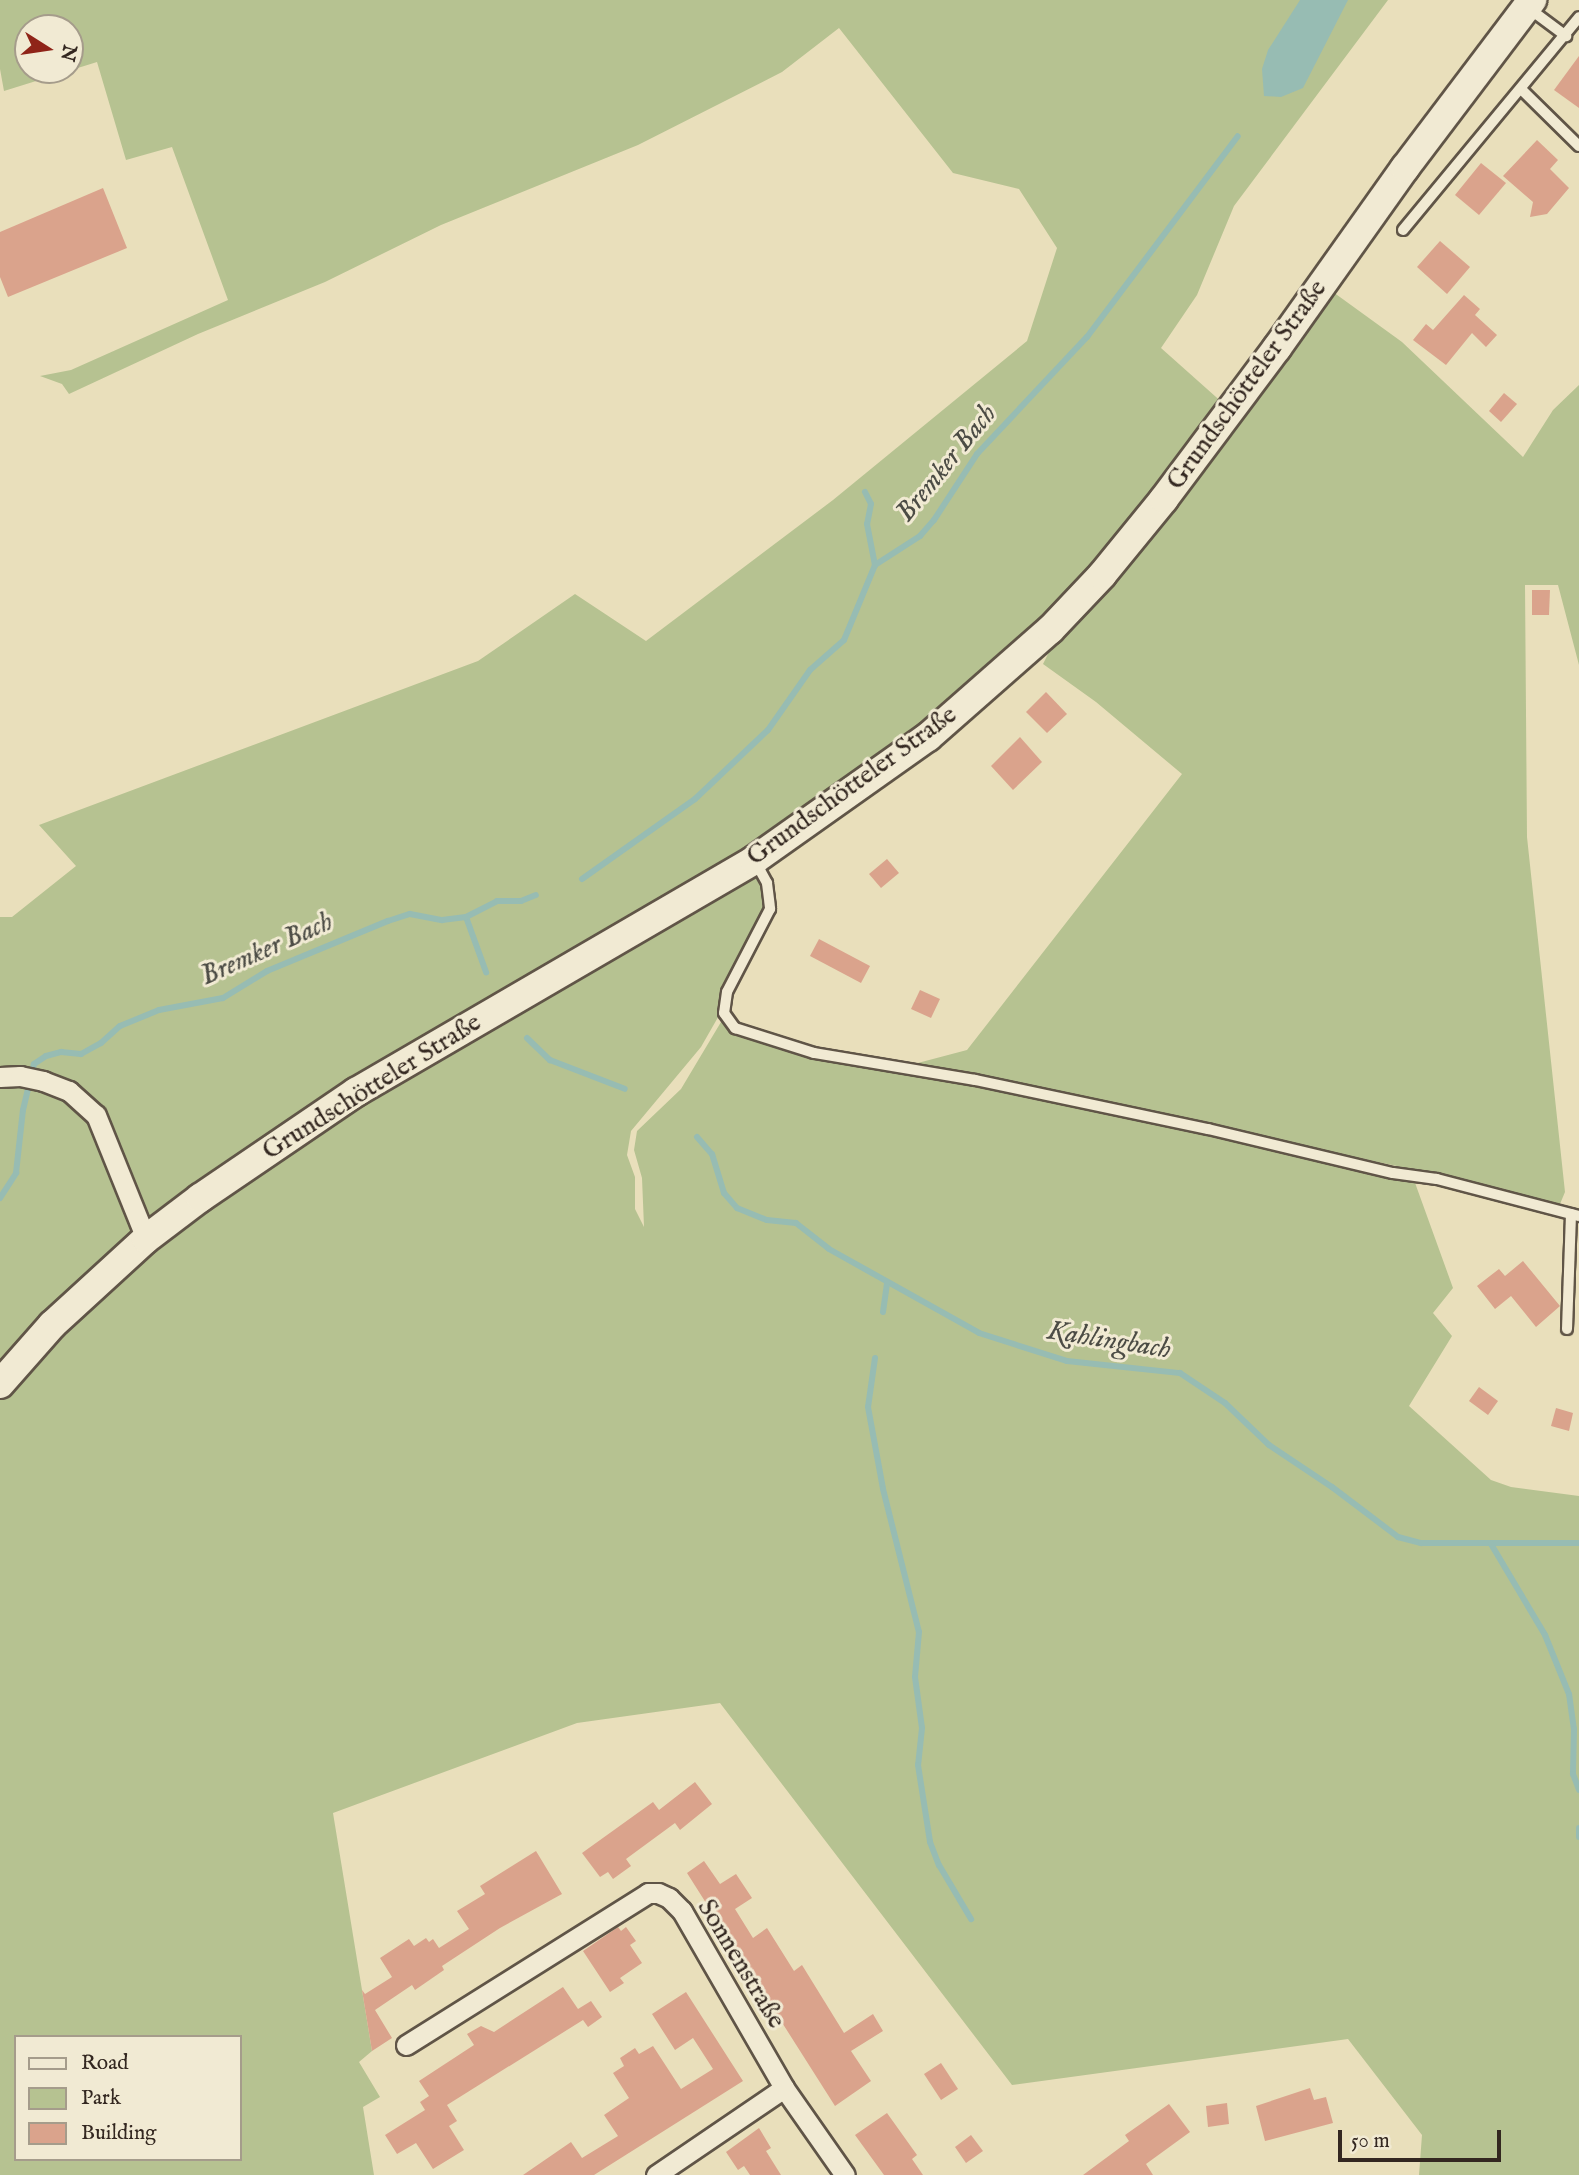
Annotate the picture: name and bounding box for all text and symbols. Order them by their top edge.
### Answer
north arrow [14,14,84,84]
text: N [54,42,81,63]
street label: Grundschötteler Straße [1160,274,1334,496]
water label: Bremker Bach [889,399,1005,529]
street label: Grundschötteler Straße [741,699,963,873]
water label: Bremker Bach [196,906,338,994]
street label: Grundschötteler Straße [257,1007,487,1167]
water label: Kahlingbach [1045,1315,1173,1367]
street label: Sonnenstraße [690,1894,792,2034]
legend [14,2035,242,2161]
text: Road [81,2050,128,2077]
text: Park [81,2085,121,2112]
scale bar [1341,2116,1504,2160]
text: Building [81,2120,156,2147]
text: 50 m [1351,2128,1390,2155]

